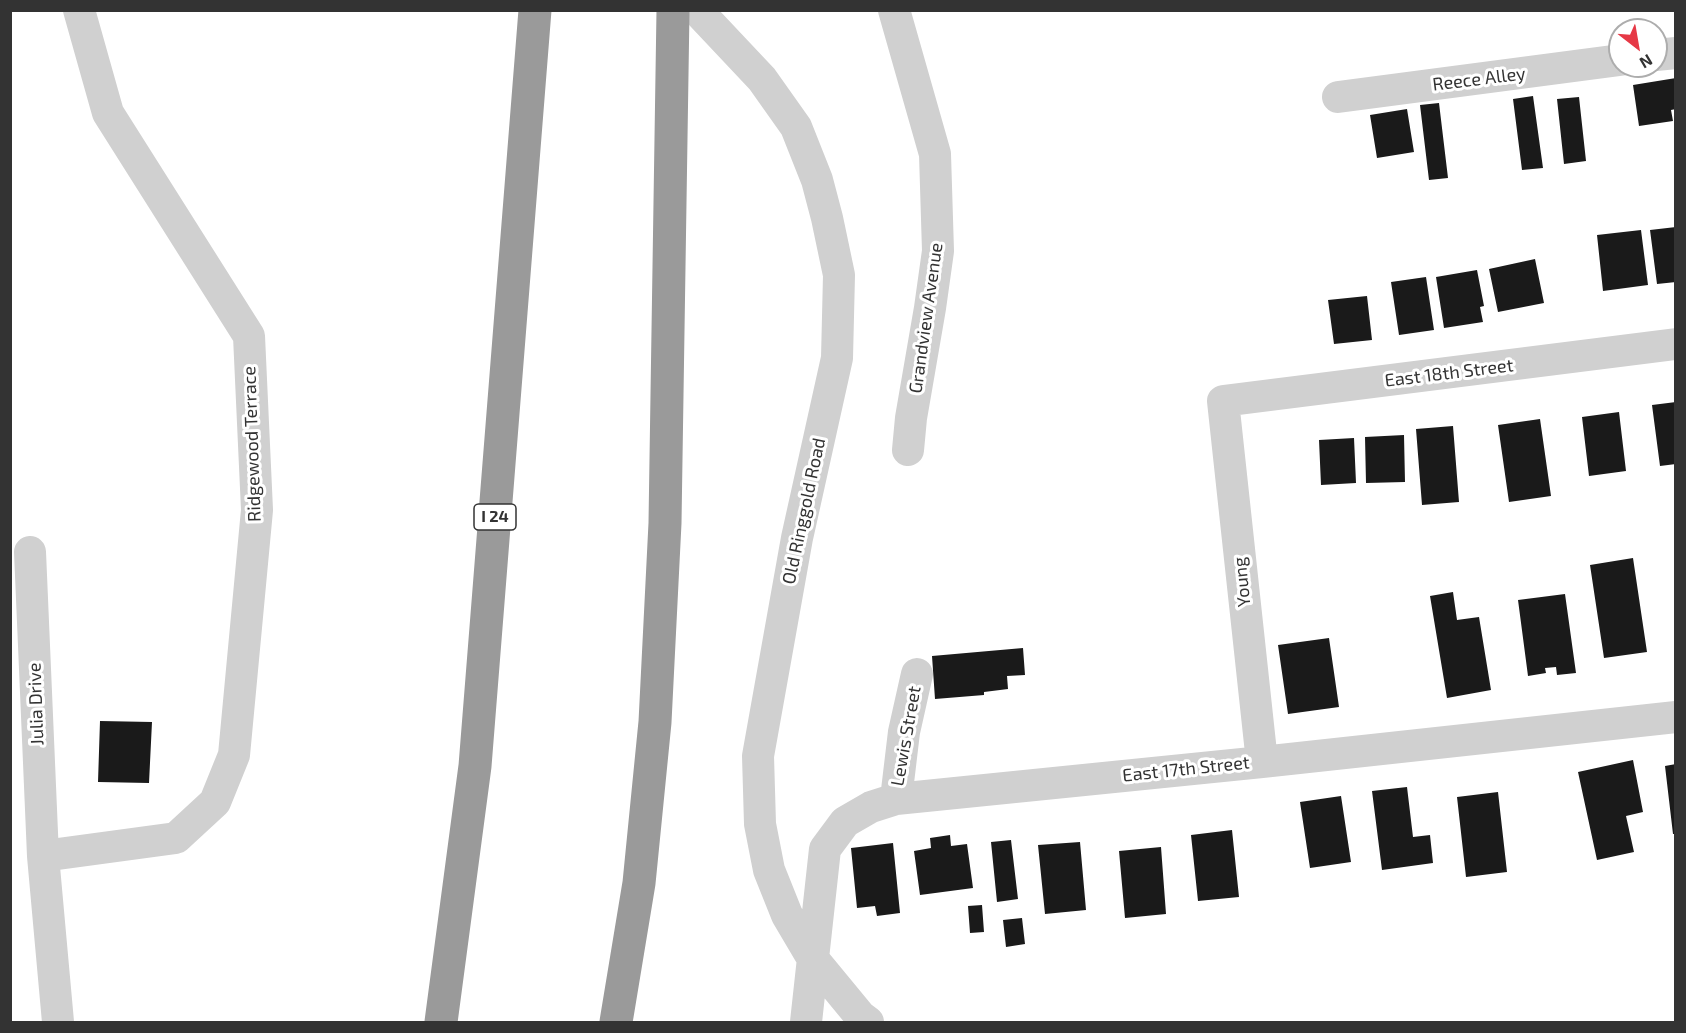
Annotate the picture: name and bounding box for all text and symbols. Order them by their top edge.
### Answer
north arrow [1608,18,1668,78]
text: N [1637,51,1656,73]
street label: Reece Alley [1431,63,1527,95]
street label: Grandview Avenue [905,241,947,395]
street label: East 18th Street [1383,354,1515,392]
street label: Ridgewood Terrace [238,366,266,522]
street label: Old Ringgold Road [778,436,830,586]
road number: I 24 [474,504,516,530]
street label: Young [1229,556,1255,608]
street label: Julia Drive [24,662,48,746]
street label: Lewis Street [887,684,925,788]
street label: East 17th Street [1121,752,1251,786]

